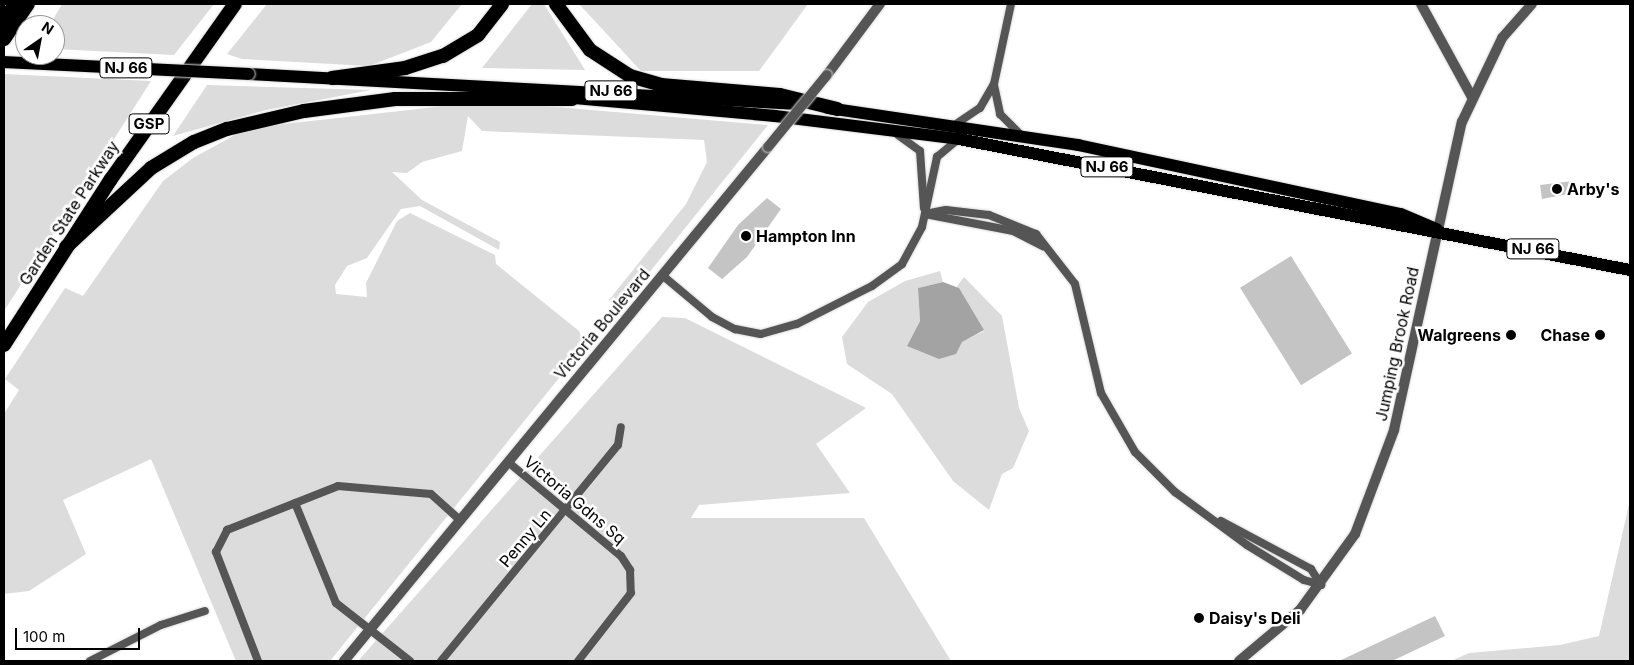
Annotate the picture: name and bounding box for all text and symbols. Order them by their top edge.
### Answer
north arrow [15,15,65,65]
text: N [39,18,57,38]
road number: NJ 66 [98,56,154,80]
road number: NJ 66 [584,78,638,104]
road number: GSP [128,112,170,136]
street label: Garden State Parkway [15,137,123,289]
road number: NJ 66 [1080,154,1134,180]
place label: Arby's [1567,179,1619,199]
marker: Arby's [1551,183,1563,195]
place label: Hampton Inn [756,226,856,246]
marker: Hampton Inn [740,230,752,242]
road number: NJ 66 [1506,236,1560,262]
street label: Victoria Boulevard [550,265,654,383]
street label: Jumping Brook Road [1371,265,1423,423]
place label: Walgreens [1417,325,1501,345]
place label: Chase [1540,325,1590,345]
marker: Walgreens [1505,329,1517,341]
marker: Chase [1594,329,1606,341]
street label: Victoria Gdns Sq [520,452,630,548]
street label: Penny Ln [495,505,555,571]
place label: Daisy's Deli [1209,608,1301,628]
marker: Daisy's Deli [1193,612,1205,624]
scale bar [18,618,142,650]
text: 100 m [23,627,65,646]

